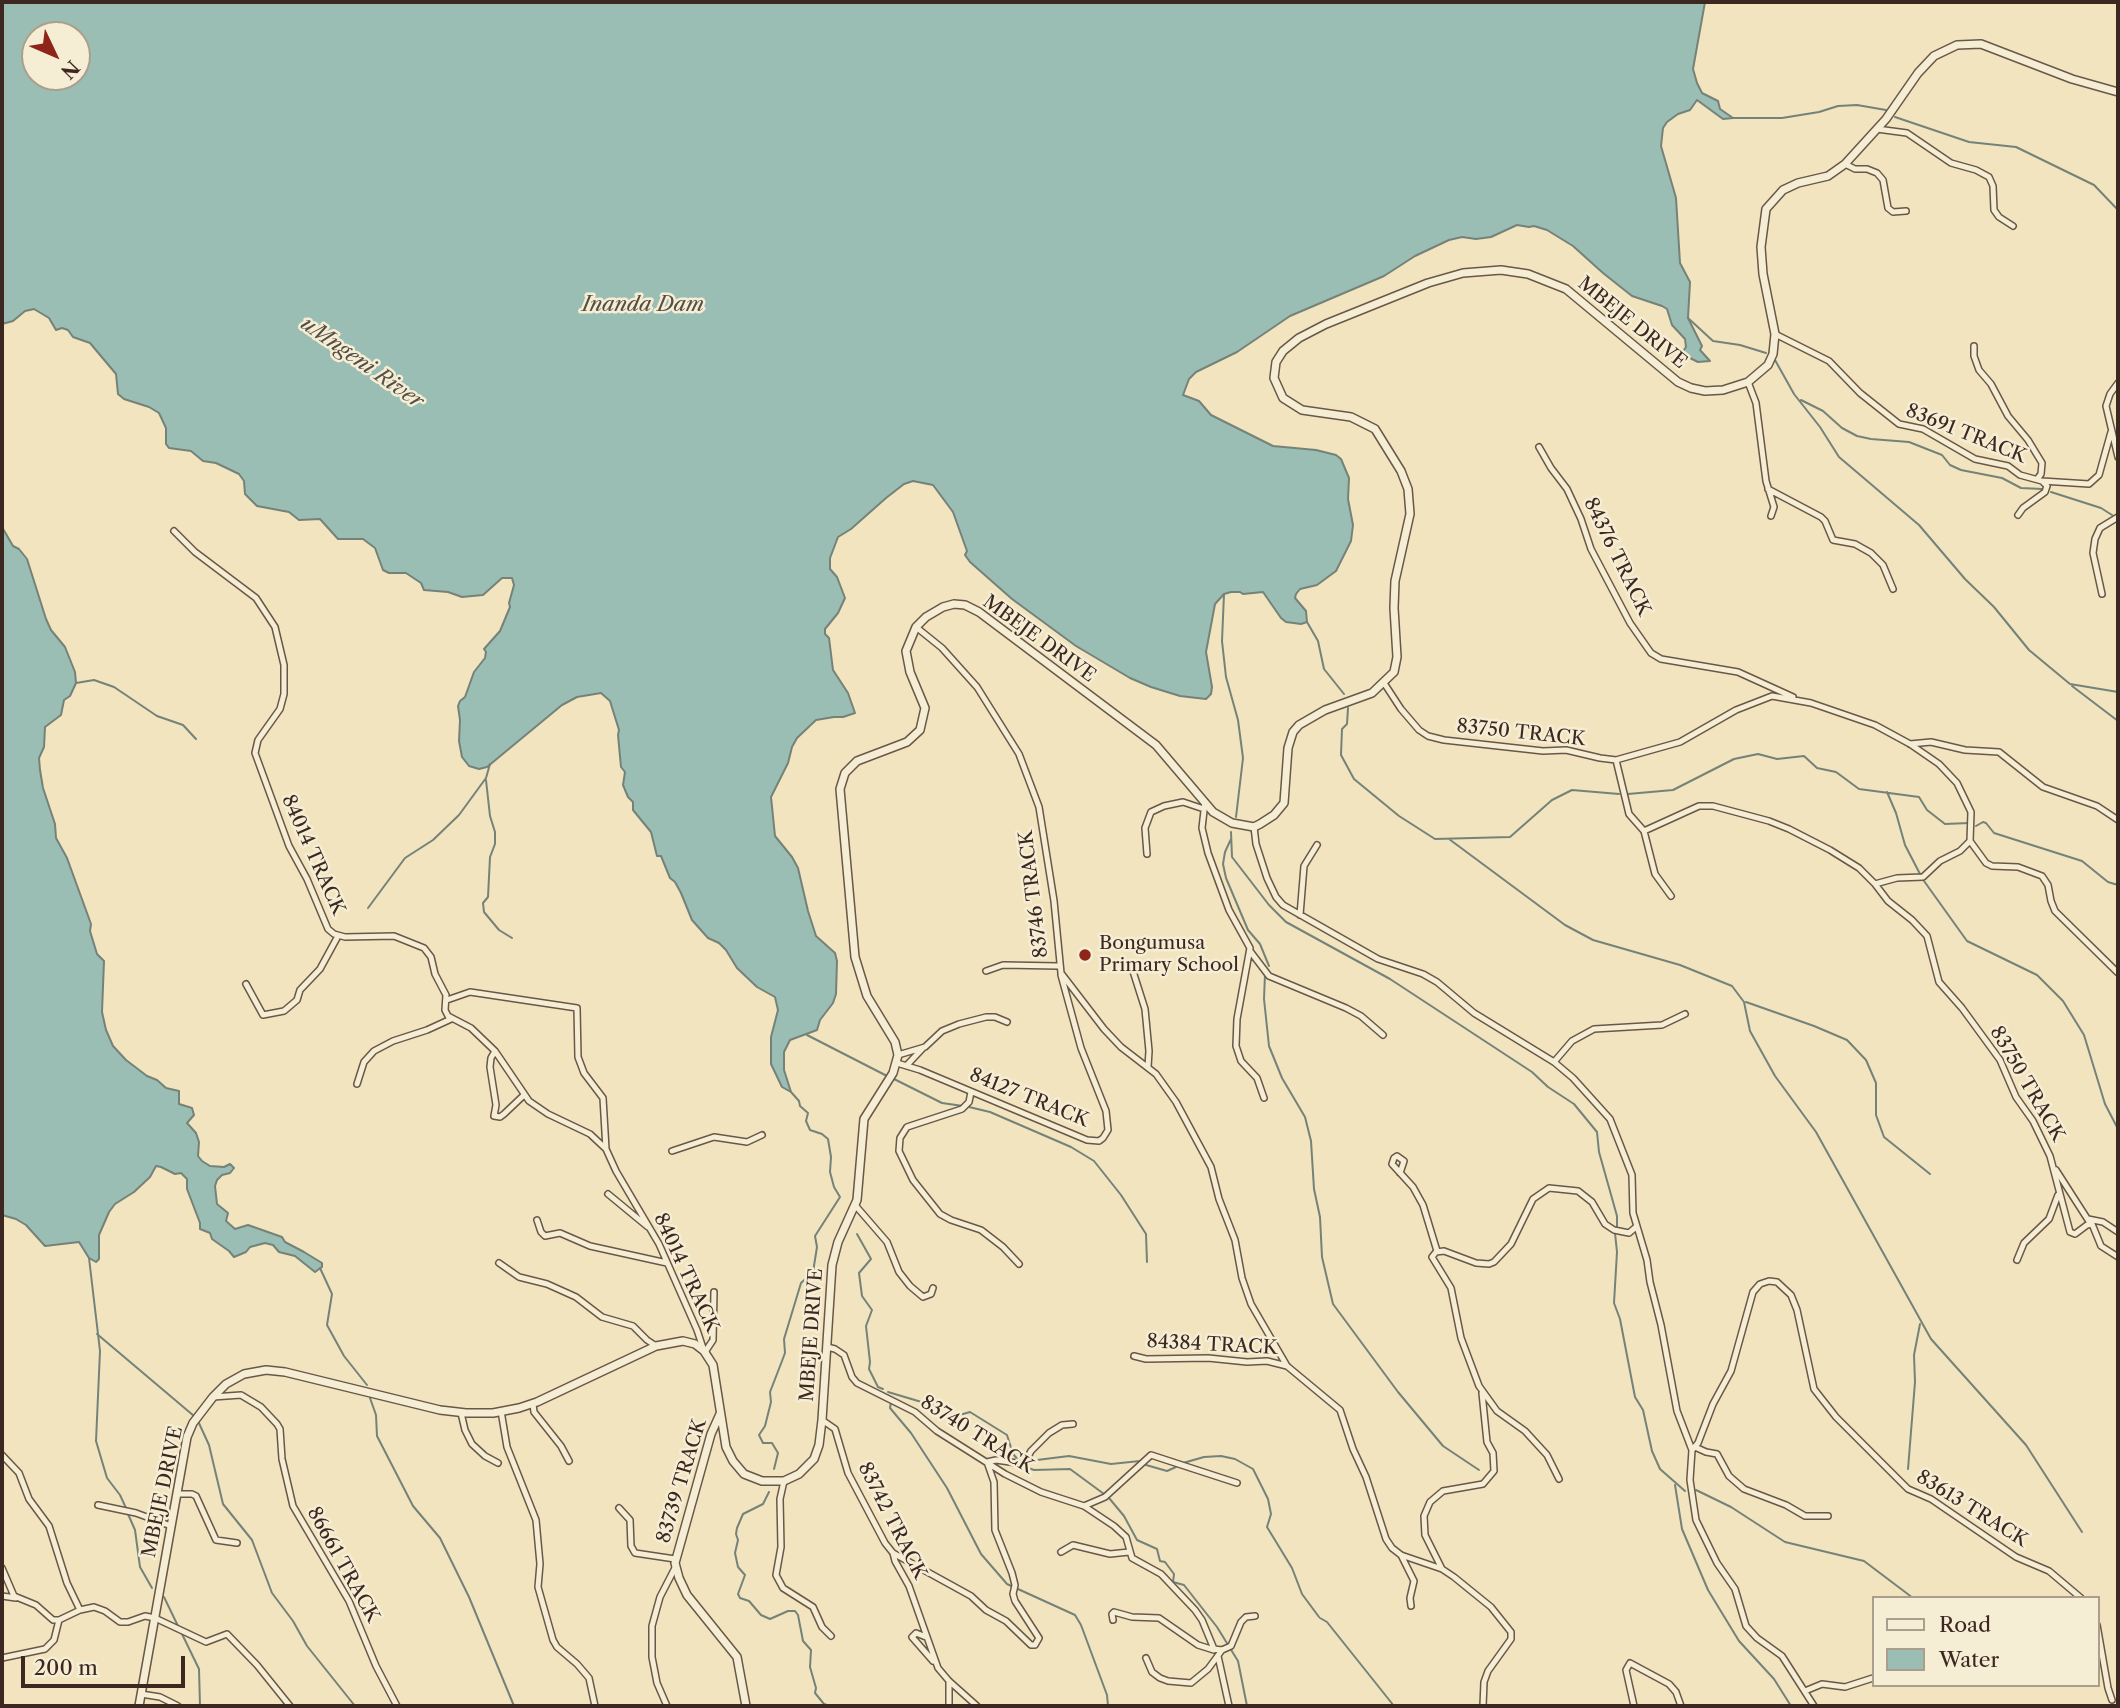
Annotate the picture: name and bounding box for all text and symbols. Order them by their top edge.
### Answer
north arrow [21,21,91,91]
text: N [56,56,84,83]
street label: MBEJE DRIVE [1573,272,1691,374]
water label: Inanda Dam [582,292,704,318]
water label: uMngeni River [296,311,428,415]
street label: 83691 TRACK [1902,399,2030,469]
street label: 84376 TRACK [1579,494,1655,620]
street label: MBEJE DRIVE [978,591,1100,687]
street label: 83750 TRACK [1455,715,1587,751]
street label: 84014 TRACK [276,791,350,919]
street label: 83746 TRACK [1015,829,1053,959]
place label: Bongumusa Primary School [1099,933,1239,977]
marker: Bongumusa Primary School [1077,947,1093,963]
street label: 83750 TRACK [1985,1022,2069,1146]
street label: 84127 TRACK [966,1064,1092,1132]
street label: 84014 TRACK [648,1210,724,1336]
street label: MBEJE DRIVE [796,1268,828,1402]
street label: 84384 TRACK [1146,1330,1278,1360]
street label: 83740 TRACK [916,1391,1038,1479]
street label: 83739 TRACK [652,1416,712,1546]
street label: MBEJE DRIVE [138,1424,188,1560]
street label: 83742 TRACK [853,1459,931,1583]
street label: 83613 TRACK [1912,1466,2032,1552]
street label: 86661 TRACK [302,1503,384,1627]
legend [1871,1596,2099,1687]
text: Road [1939,1612,1991,1637]
scale bar [24,1642,189,1686]
text: Water [1939,1647,1999,1672]
text: 200 m [34,1655,98,1680]

